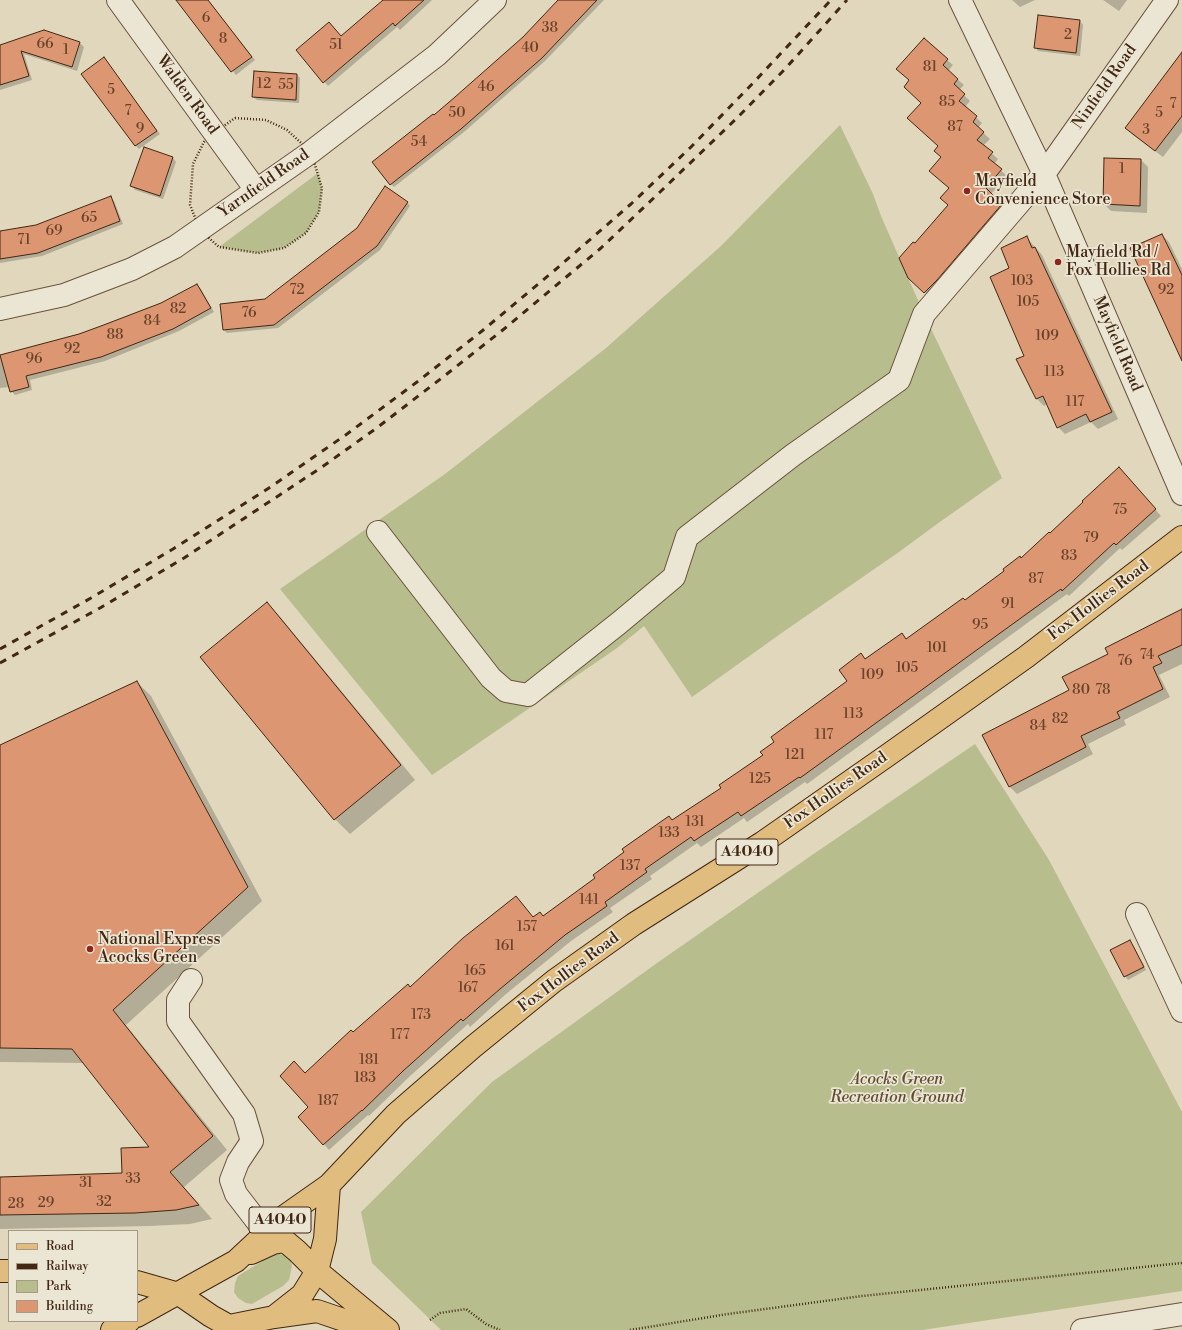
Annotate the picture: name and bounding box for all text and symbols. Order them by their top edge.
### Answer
house number: 6 [202,11,210,27]
house number: 38 [542,21,558,37]
house number: 2 [1064,28,1072,44]
house number: 8 [219,32,227,48]
house number: 66 [37,37,53,53]
house number: 51 [329,38,343,54]
house number: 40 [521,41,539,57]
street label: Ninfield Road [1069,41,1141,133]
house number: 1 [63,43,69,59]
street label: Walden Road [152,52,222,138]
house number: 81 [923,60,937,76]
house number: 12 [257,77,271,93]
house number: 55 [278,78,294,94]
house number: 46 [478,80,494,96]
house number: 5 [107,83,115,99]
house number: 85 [939,95,955,111]
house number: 7 [1169,97,1177,113]
house number: 7 [124,104,132,120]
house number: 50 [449,106,465,122]
house number: 5 [1155,106,1163,122]
house number: 87 [947,120,963,136]
house number: 9 [136,122,144,138]
house number: 3 [1142,123,1150,139]
house number: 54 [411,135,427,151]
street label: Yarnfield Road [215,146,313,222]
house number: 1 [1119,162,1125,178]
place label: Mayfield Convenience Store [975,172,1111,210]
marker: Mayfield Convenience Store [962,186,972,196]
house number: 65 [81,211,97,227]
house number: 69 [46,224,62,240]
house number: 71 [17,233,31,249]
place label: Mayfield Rd / Fox Hollies Rd [1066,243,1171,281]
marker: Mayfield Rd / Fox Hollies Rd [1053,257,1063,267]
house number: 103 [1011,274,1033,290]
house number: 72 [290,283,304,299]
house number: 92 [1158,283,1174,299]
street label: Mayfield Road [1088,293,1146,395]
house number: 105 [1017,295,1039,311]
house number: 82 [170,302,186,318]
house number: 76 [241,306,257,322]
house number: 84 [143,314,161,330]
house number: 88 [106,328,124,344]
house number: 109 [1035,329,1059,345]
house number: 92 [64,342,80,358]
house number: 96 [26,352,42,368]
house number: 113 [1044,365,1064,381]
house number: 117 [1066,395,1084,411]
house number: 75 [1113,503,1127,519]
house number: 79 [1083,531,1099,547]
house number: 83 [1061,549,1077,565]
street label: Fox Hollies Road [1045,557,1153,645]
house number: 87 [1028,572,1044,588]
house number: 91 [1001,597,1015,613]
house number: 95 [972,618,988,634]
house number: 101 [927,641,947,657]
house number: 74 [1140,648,1154,664]
house number: 76 [1117,654,1133,670]
house number: 105 [896,661,918,677]
house number: 109 [860,668,884,684]
house number: 80 [1072,683,1090,699]
house number: 78 [1095,683,1111,699]
house number: 113 [843,707,863,723]
house number: 82 [1052,712,1068,728]
house number: 84 [1029,719,1047,735]
house number: 117 [815,728,833,744]
street label: Fox Hollies Road [781,748,891,834]
house number: 121 [785,748,805,764]
house number: 125 [749,772,771,788]
house number: 131 [685,815,705,831]
house number: 133 [658,826,680,842]
road number: A4040 [716,839,778,865]
house number: 137 [620,859,640,875]
house number: 141 [579,893,599,909]
house number: 157 [517,920,537,936]
street label: Fox Hollies Road [515,929,623,1017]
place label: National Express Acocks Green [98,930,221,968]
house number: 161 [495,939,515,955]
marker: National Express Acocks Green [85,944,95,954]
house number: 165 [464,964,486,980]
house number: 167 [458,981,478,997]
house number: 173 [411,1008,431,1024]
house number: 177 [390,1028,410,1044]
house number: 181 [359,1053,379,1069]
park label: Acocks Green Recreation Ground [830,1070,964,1108]
house number: 183 [354,1071,376,1087]
house number: 187 [317,1094,339,1110]
house number: 33 [125,1172,141,1188]
house number: 31 [79,1176,93,1192]
house number: 32 [96,1195,112,1211]
house number: 29 [38,1196,54,1212]
house number: 28 [8,1197,24,1213]
road number: A4040 [249,1207,311,1233]
legend [8,1230,138,1322]
text: Road [46,1239,74,1254]
text: Railway [46,1259,88,1274]
text: Park [46,1279,71,1294]
text: Building [46,1299,93,1314]

